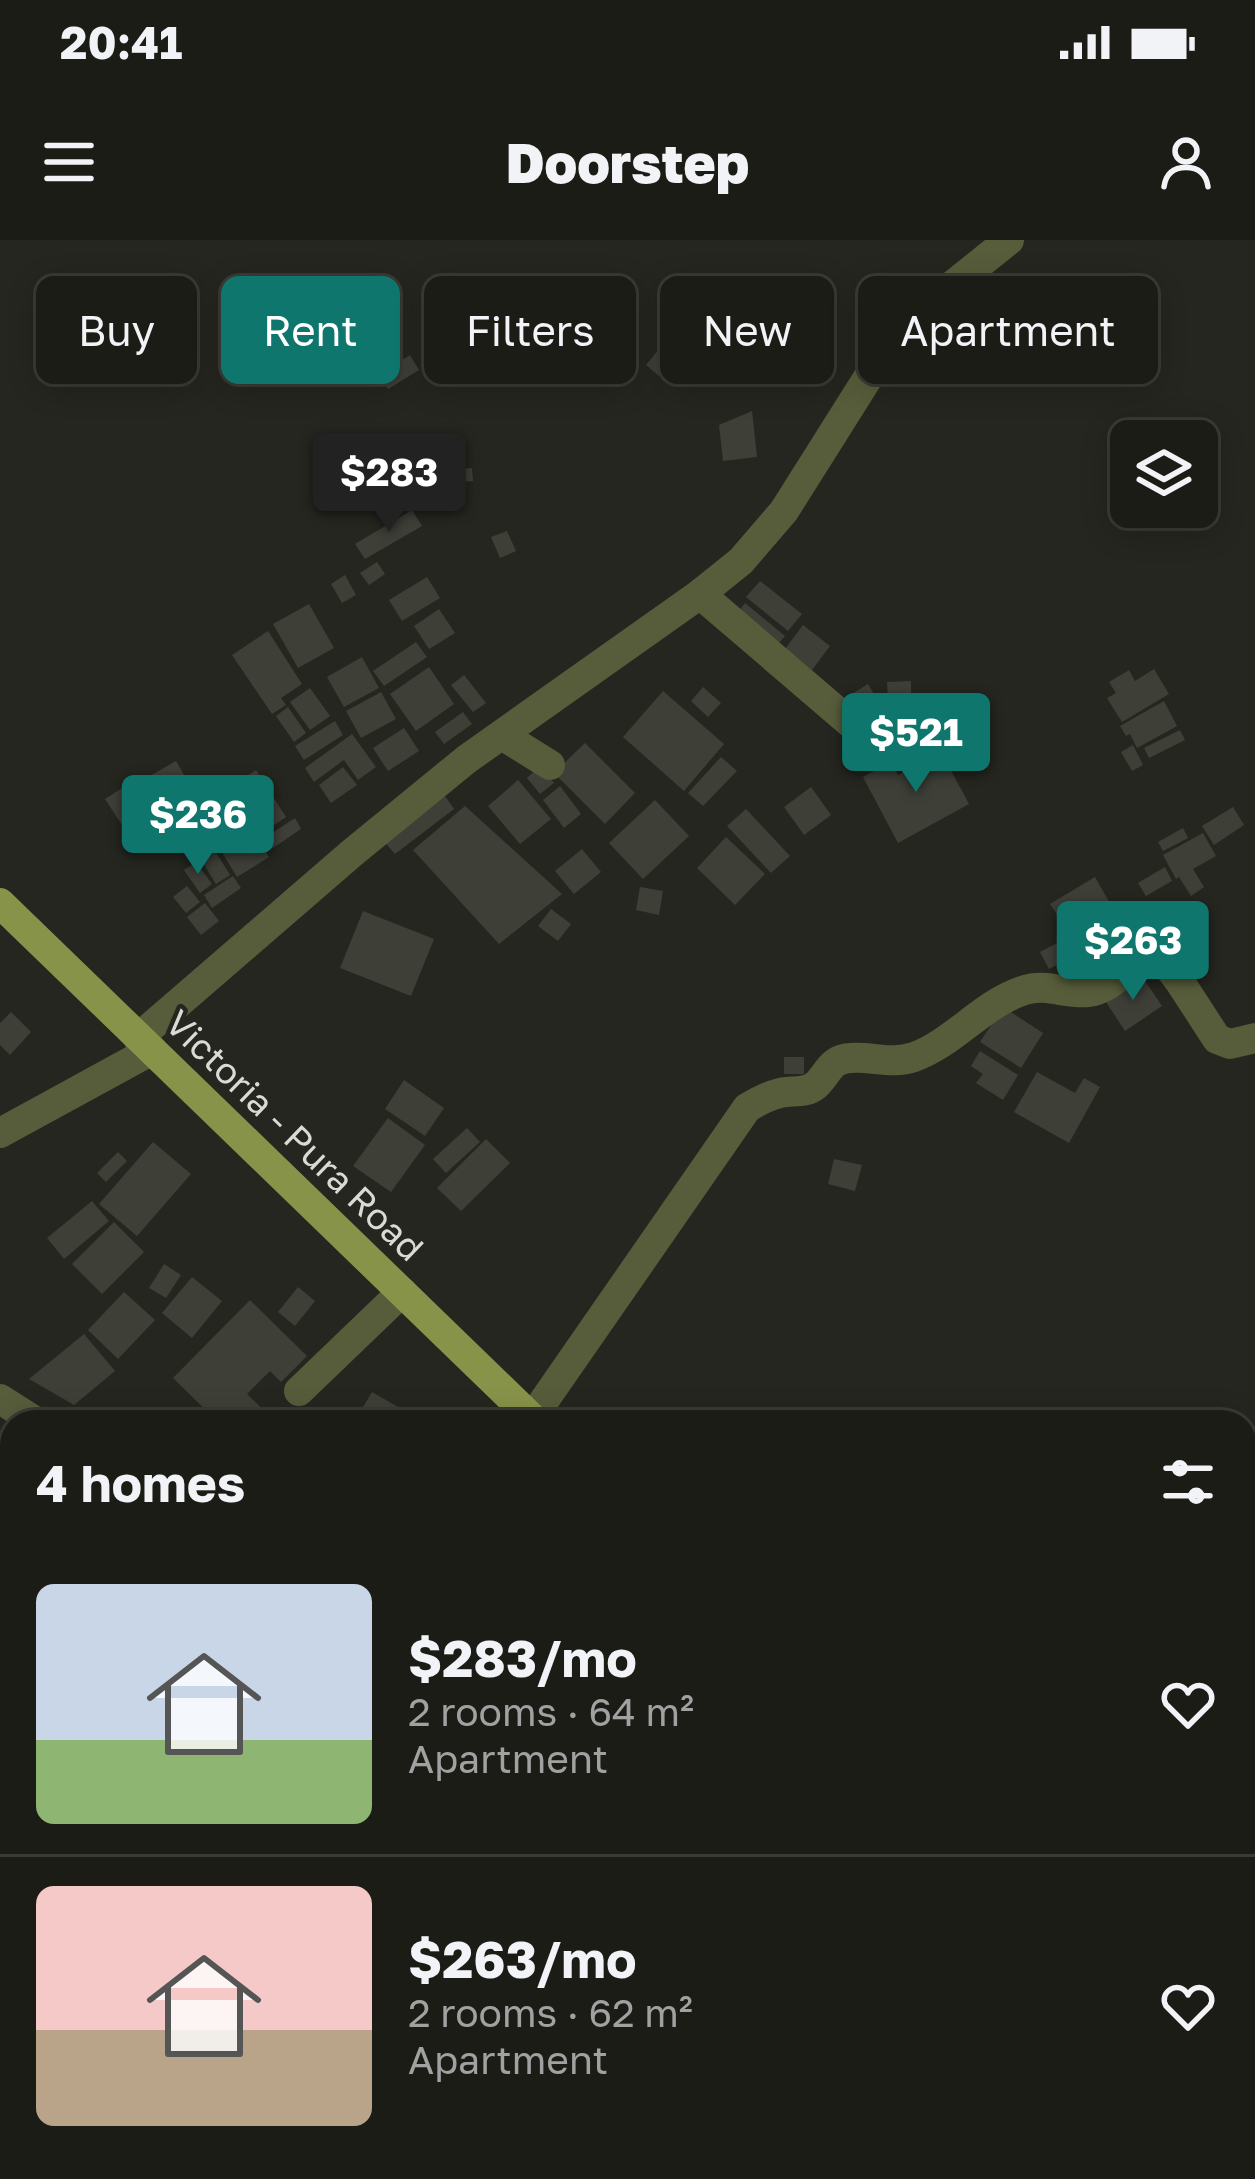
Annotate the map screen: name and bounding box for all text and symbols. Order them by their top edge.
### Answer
text: 20:41 [60,15,182,69]
icon: menu [36,129,102,195]
icon: person [1153,129,1219,195]
text: Doorstep [506,130,749,195]
chip: Buy [36,276,197,384]
chip: Rent [221,276,400,384]
chip: Filters [424,276,636,384]
chip: New [660,276,834,384]
chip: Apartment [858,276,1158,384]
map controls [1110,420,1218,528]
button: layers [1110,420,1218,528]
pin: $283 [318,433,460,535]
text: $283 [340,448,438,495]
pin: $521 [845,693,987,795]
text: $521 [869,708,963,755]
pin: $236 [127,775,269,877]
text: $236 [149,790,247,837]
pin: $263 [1062,901,1204,1003]
text: $263 [1084,916,1182,963]
street label: Victoria - Pura Road [157,1001,433,1269]
icon: filters [1155,1449,1221,1515]
text: 4 homes [36,1452,245,1513]
text: $283/mo [408,1627,637,1688]
icon: home [132,1632,276,1776]
icon: heart [1155,1671,1221,1737]
text: 2 rooms · 64 m² [408,1688,694,1735]
text: Apartment [408,1735,608,1782]
text: $263/mo [408,1928,636,1989]
icon: home [132,1934,276,2078]
icon: heart [1155,1973,1221,2039]
text: 2 rooms · 62 m² [408,1989,693,2036]
text: Apartment [408,2036,608,2083]

